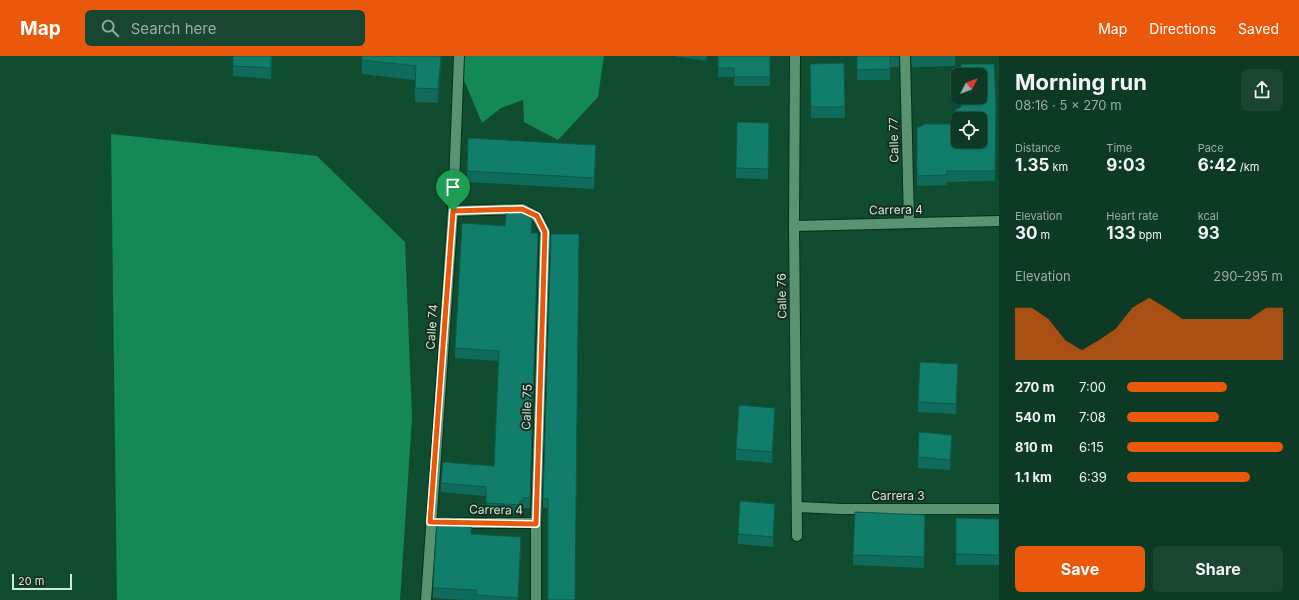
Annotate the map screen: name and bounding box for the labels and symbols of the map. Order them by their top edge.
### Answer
north arrow [951,68,987,104]
street label: Calle 77 [886,117,901,163]
pin [436,170,470,211]
street label: Carrera 4 [869,202,923,217]
street label: Calle 76 [774,273,789,319]
street label: Calle 74 [422,303,441,350]
street label: Calle 75 [518,384,535,430]
street label: Carrera 3 [871,488,925,503]
street label: Carrera 4 [469,502,523,517]
scale bar [12,572,72,591]

